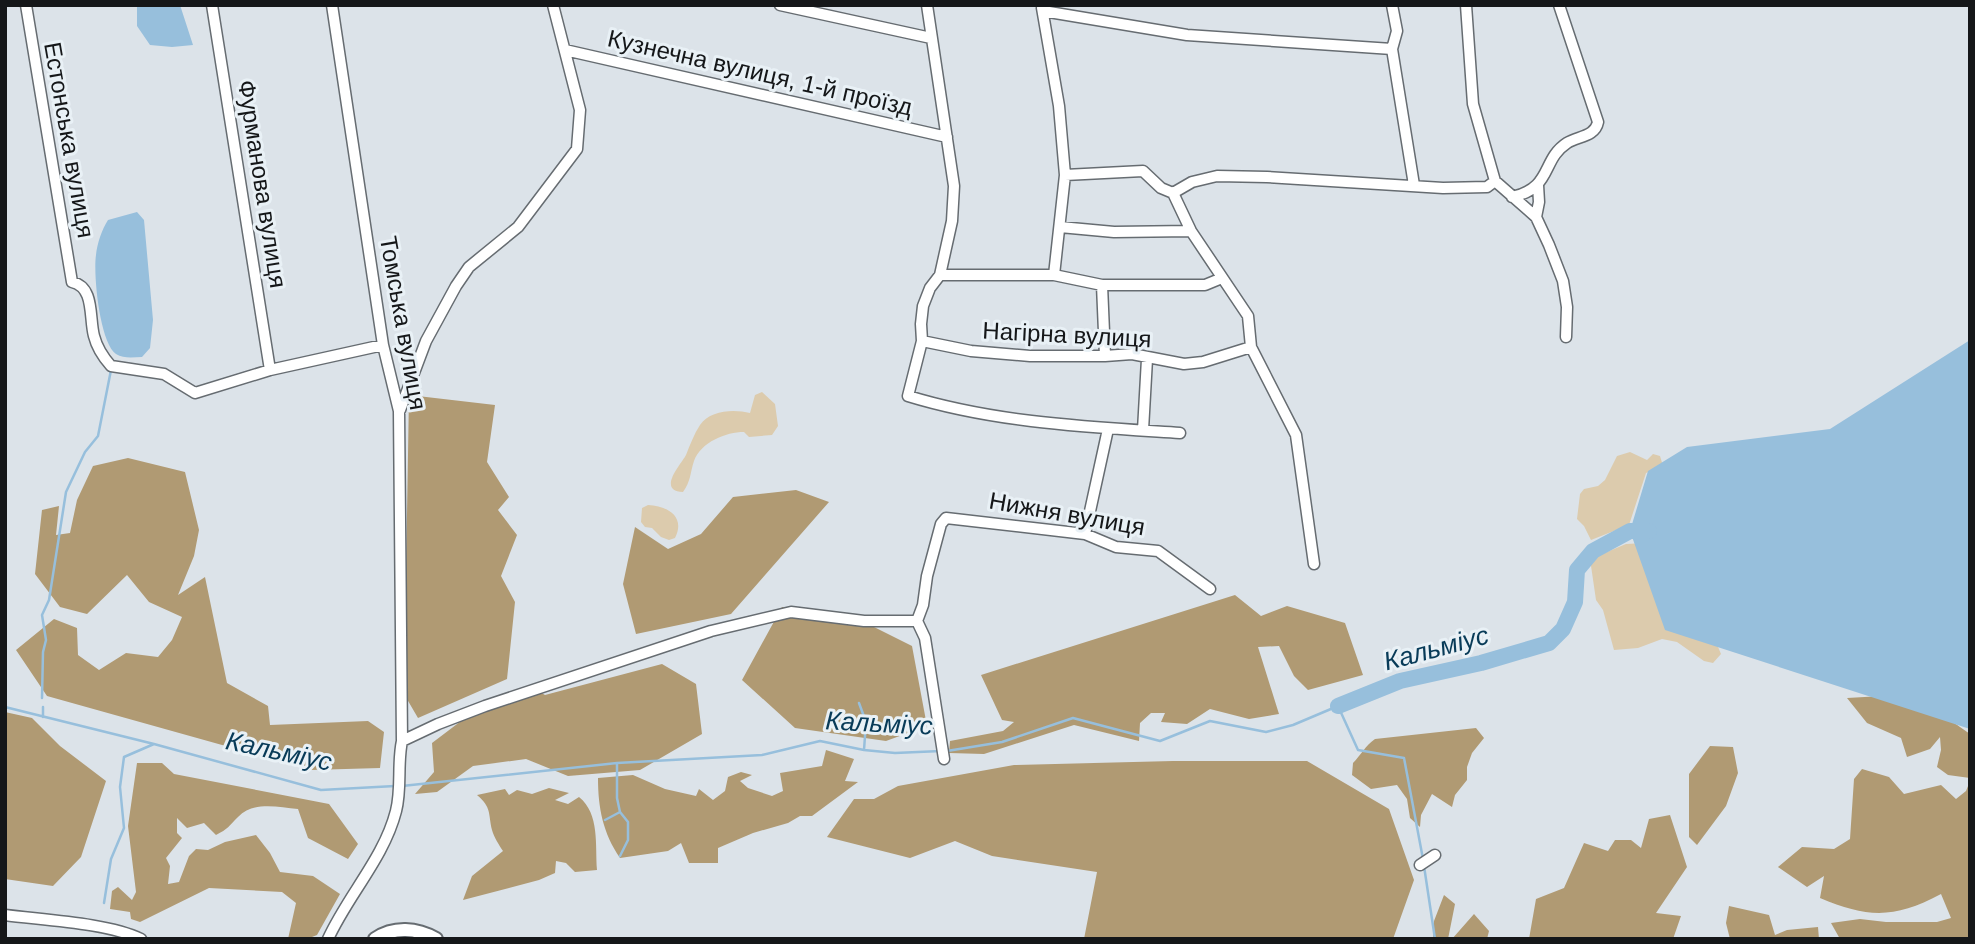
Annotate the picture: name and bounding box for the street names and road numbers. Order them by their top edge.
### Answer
street label: Кузнечна вулиця, 1-й проїзд [605,24,915,121]
street label: Естонська вулиця [39,40,100,240]
street label: Фурманова вулиця [233,78,292,290]
street label: Томська вулиця [375,234,432,412]
street label: Нагірна вулиця [982,317,1152,352]
street label: Нижня вулиця [987,487,1147,540]

